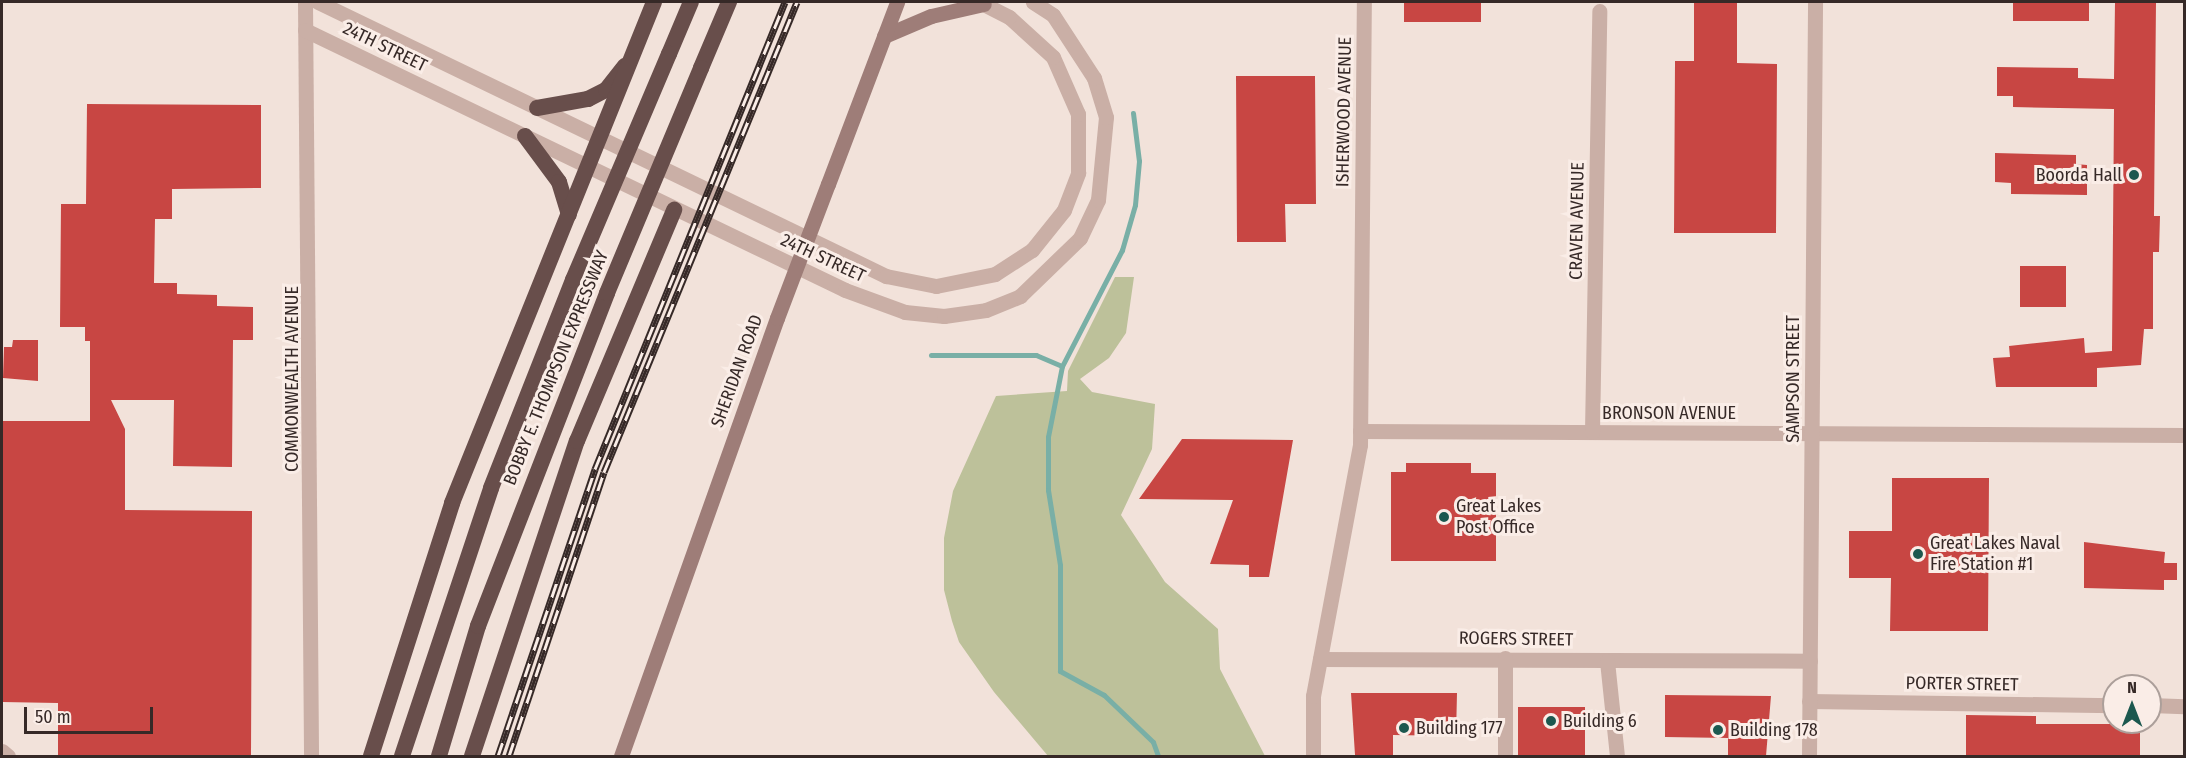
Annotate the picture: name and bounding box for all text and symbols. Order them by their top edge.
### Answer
street label: 24TH STREET [339,17,431,77]
street label: ISHERWOOD AVENUE [1332,37,1356,187]
street label: CRAVEN AVENUE [1565,162,1589,280]
place label: Boorda Hall [2036,164,2122,186]
marker: Boorda Hall [2127,168,2141,182]
street label: 24TH STREET [777,229,869,287]
street label: BOBBY E. THOMPSON EXPRESSWAY [499,248,613,488]
street label: COMMONWEALTH AVENUE [281,286,303,472]
street label: SHERIDAN ROAD [707,312,767,430]
street label: SAMPSON STREET [1782,315,1804,443]
street label: BRONSON AVENUE [1602,402,1736,424]
place label: Great Lakes Post Office [1456,496,1541,538]
marker: Great Lakes Post Office [1437,510,1451,524]
place label: Great Lakes Naval Fire Station #1 [1930,533,2060,576]
marker: Great Lakes Naval Fire Station #1 [1911,547,1925,561]
street label: ROGERS STREET [1459,627,1573,651]
street label: PORTER STREET [1905,672,2019,696]
north arrow [2102,674,2162,734]
text: N [2127,678,2137,697]
scale bar [27,695,156,733]
text: 50 m [35,706,71,728]
place label: Building 6 [1563,710,1637,732]
marker: Building 6 [1544,714,1558,728]
place label: Building 177 [1416,717,1502,739]
place label: Building 178 [1730,719,1818,741]
marker: Building 177 [1397,721,1411,735]
marker: Building 178 [1711,723,1725,737]

